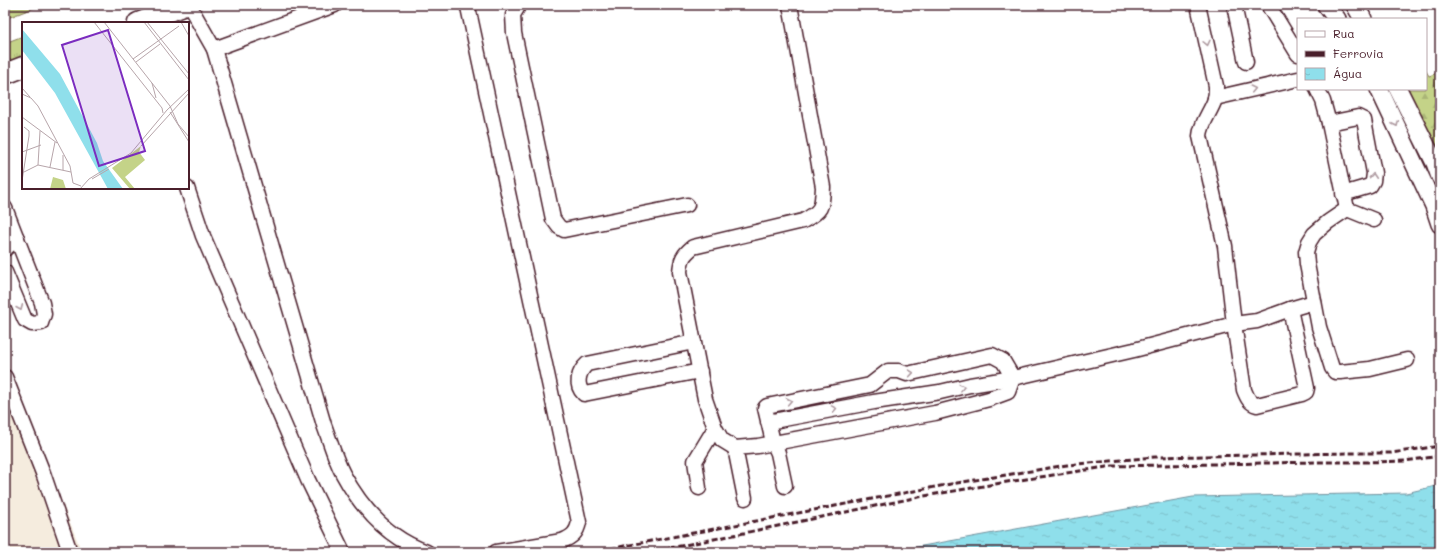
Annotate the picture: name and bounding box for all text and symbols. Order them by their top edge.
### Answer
legend [1297,18,1427,90]
inset map [22,22,189,189]
text: Rua [1333,25,1355,41]
one-way arrow [1202,40,1210,46]
text: Ferrovia [1333,45,1384,61]
text: Água [1333,65,1362,81]
one-way arrow [1250,86,1256,94]
one-way arrow [1391,120,1399,128]
one-way arrow [1368,172,1377,179]
one-way arrow [15,305,23,312]
one-way arrow [908,369,914,378]
one-way arrow [958,383,965,392]
one-way arrow [785,398,792,406]
one-way arrow [831,405,837,414]

